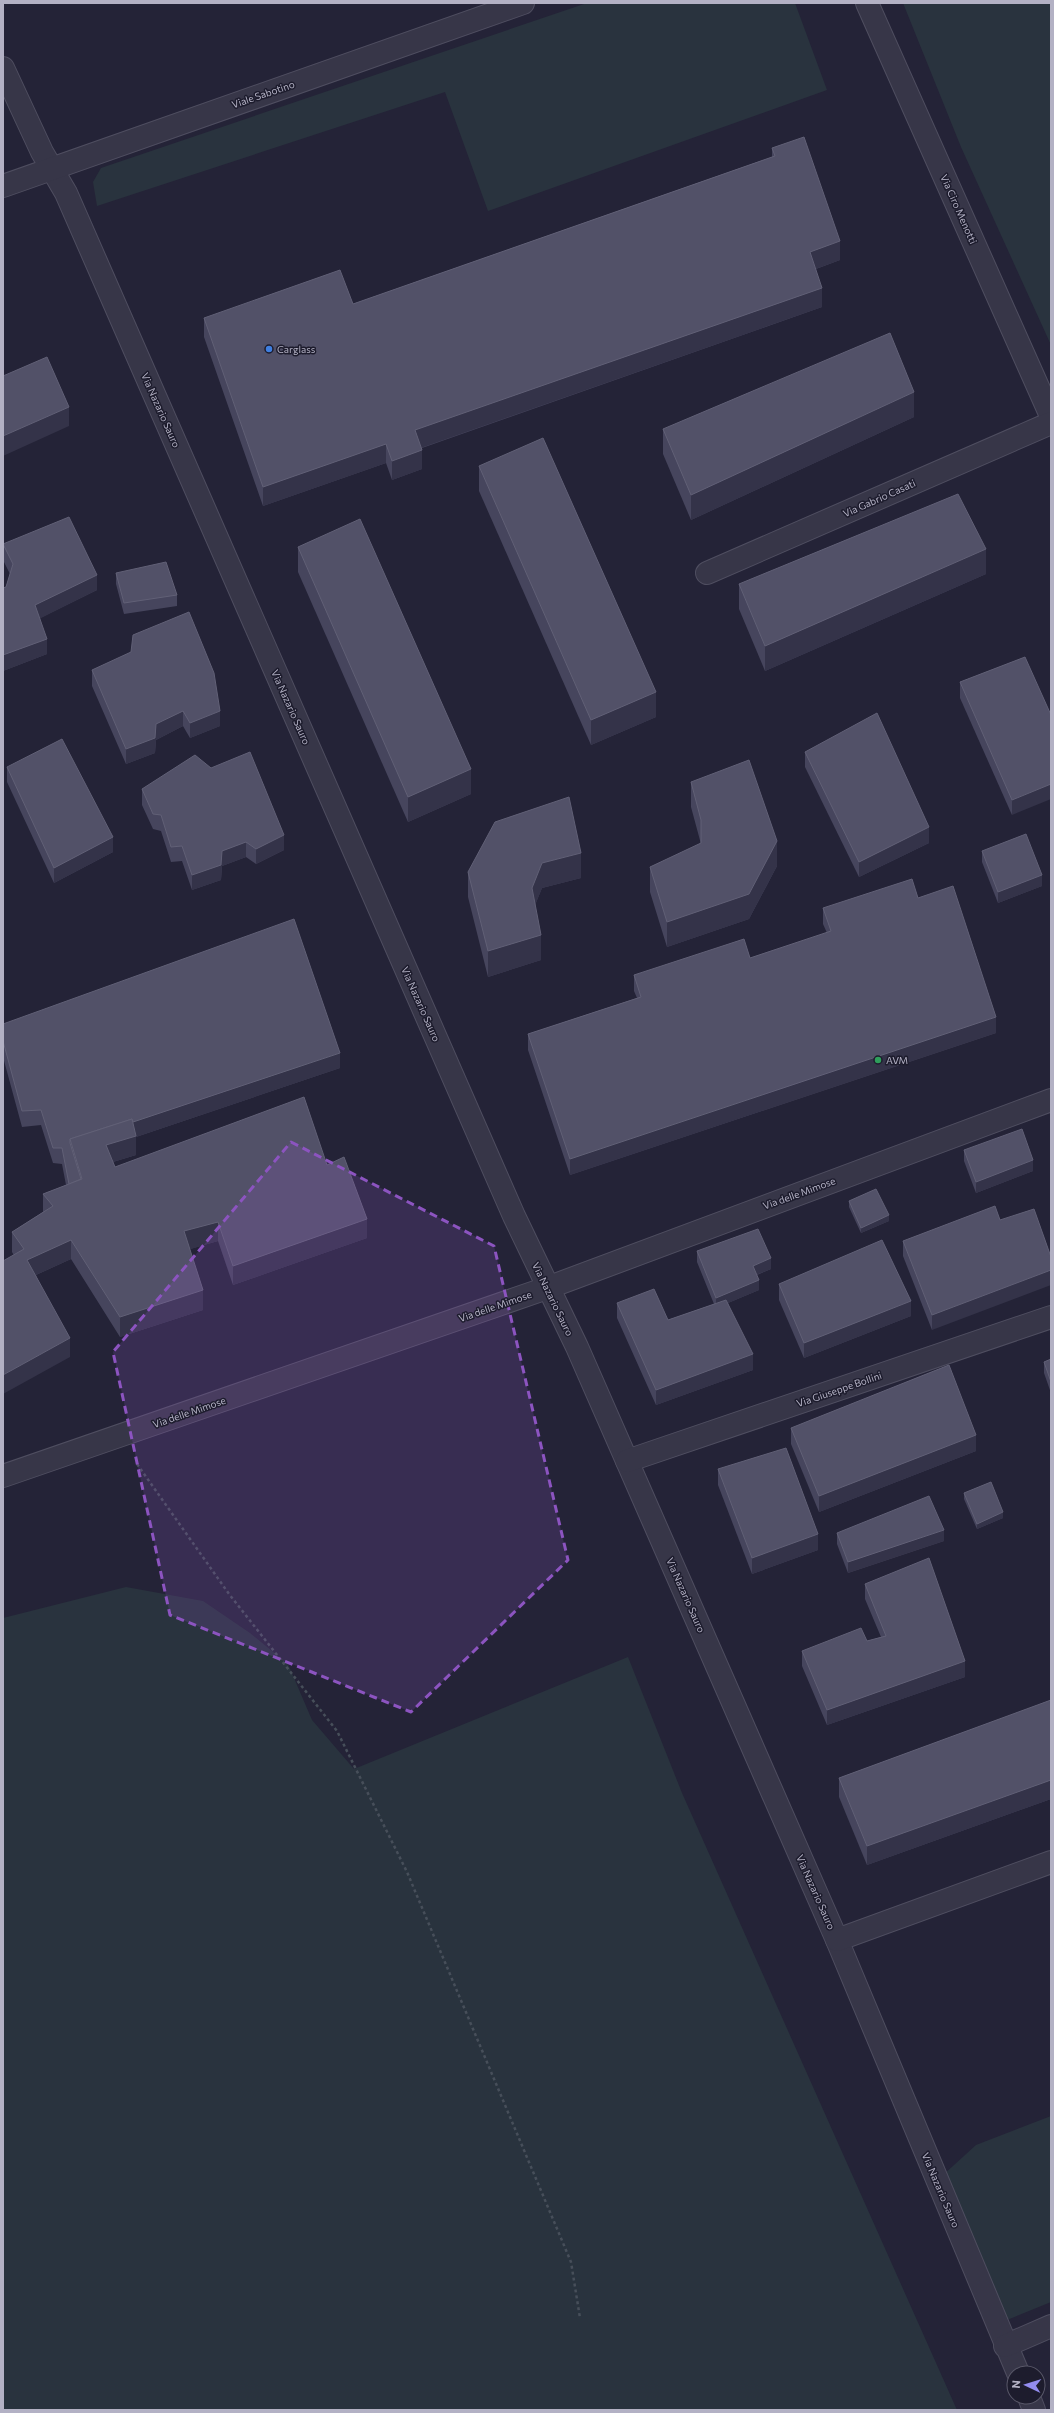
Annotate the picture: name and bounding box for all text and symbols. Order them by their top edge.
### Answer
street label: Viale Sabotino [230,78,296,110]
street label: Via Ciro Menotti [938,172,980,246]
place label: Carglass [277,343,316,355]
marker: Carglass [264,344,274,354]
street label: Via Nazario Sauro [139,371,183,449]
street label: Via Gabrio Casati [841,477,917,519]
street label: Via Nazario Sauro [269,668,313,746]
street label: Via Nazario Sauro [399,965,443,1043]
place label: AVM [886,1054,908,1066]
marker: AVM [873,1055,883,1065]
street label: Via delle Mimose [761,1174,837,1212]
street label: Via Nazario Sauro [530,1260,576,1338]
street label: Via delle Mimose [457,1288,533,1324]
street label: Via Giuseppe Bollini [795,1369,883,1409]
street label: Via delle Mimose [151,1394,227,1430]
street label: Via Nazario Sauro [664,1556,708,1634]
street label: Via Nazario Sauro [794,1853,838,1931]
street label: Via Nazario Sauro [920,2151,962,2229]
north arrow [1006,2365,1046,2405]
text: N [1009,2380,1022,2389]

